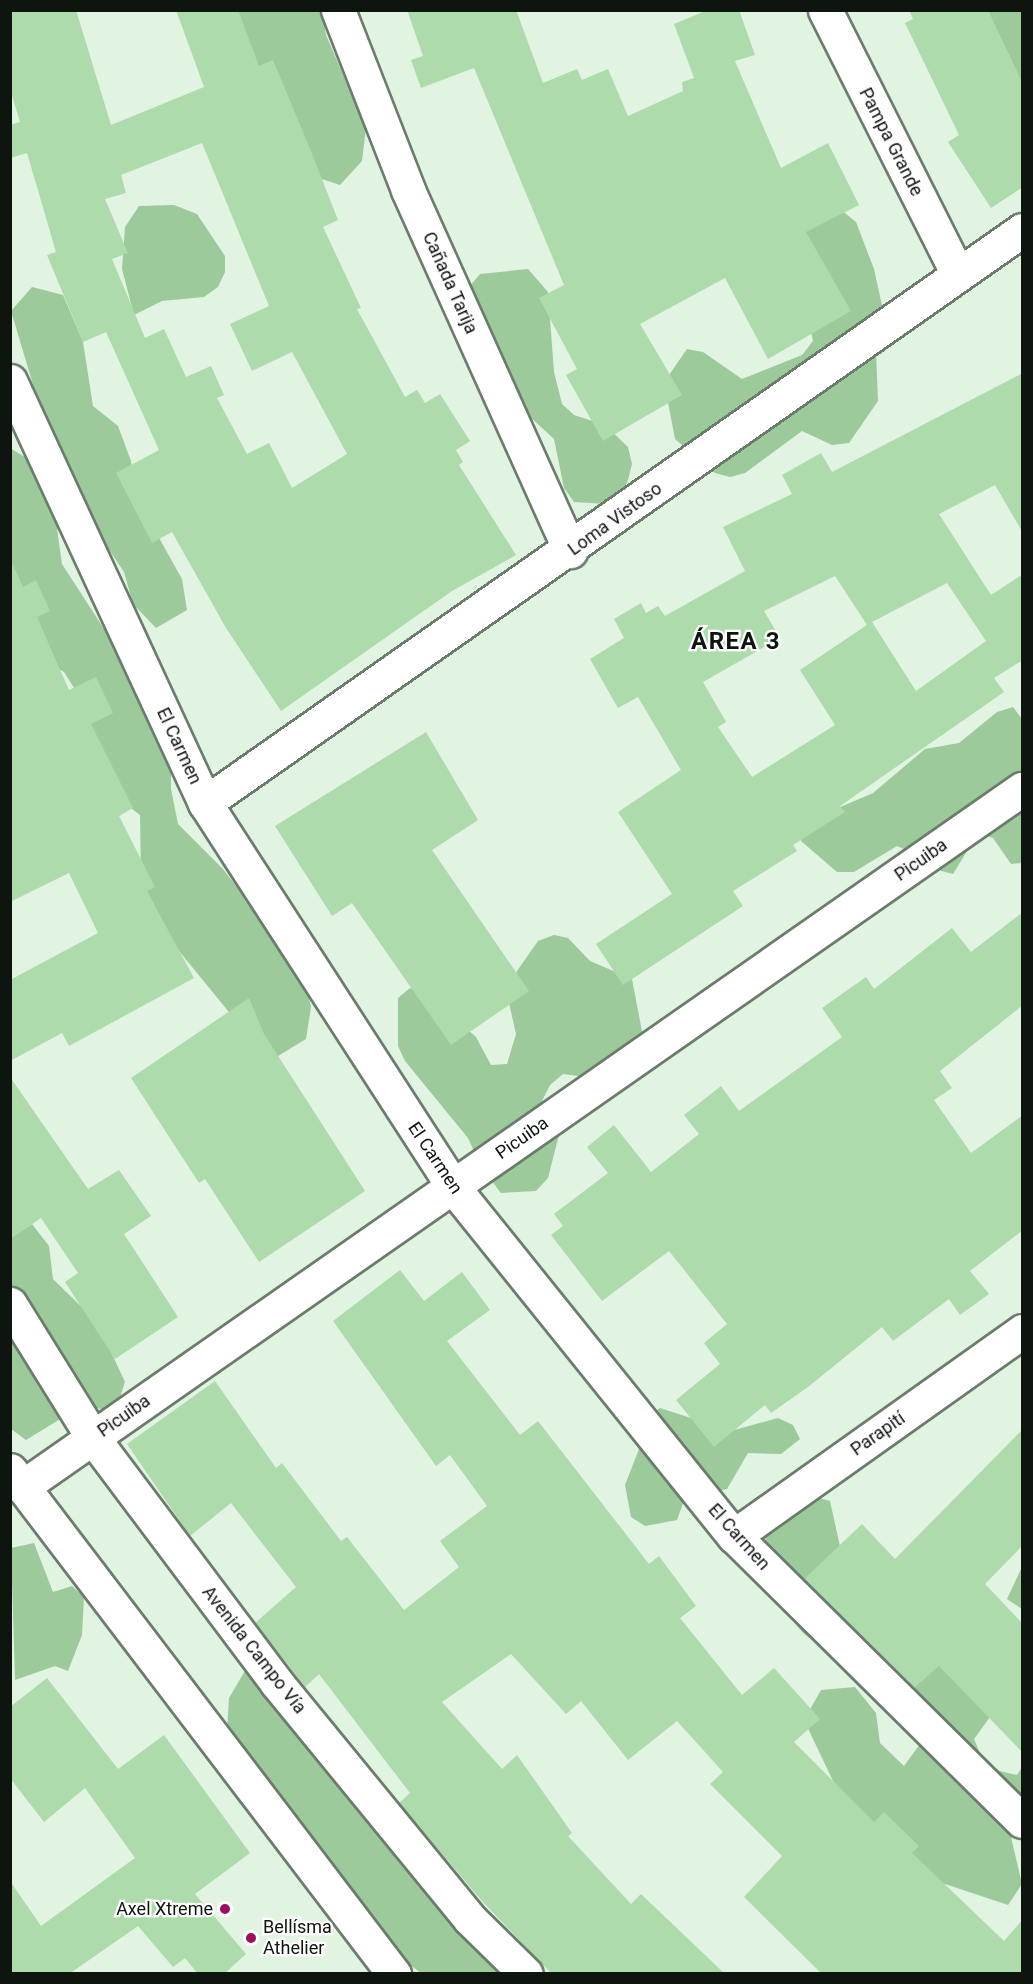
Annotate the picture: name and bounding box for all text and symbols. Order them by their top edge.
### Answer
street label: Pampa Grande [854,84,928,200]
street label: Cañada Tarija [418,228,482,338]
street label: Loma Vistoso [564,478,666,560]
district label: ÁREA 3 [691,628,781,656]
street label: El Carmen [152,704,206,788]
street label: Picuiba [890,834,952,886]
street label: Picuiba [491,1112,553,1164]
street label: El Carmen [403,1118,467,1198]
street label: Picuiba [93,1390,155,1442]
street label: Parapití [847,1408,909,1460]
street label: El Carmen [704,1499,774,1575]
street label: Avenida Campo Vía [197,1582,311,1718]
place label: Axel Xtreme [116,1898,213,1920]
marker: Axel Xtreme [218,1902,232,1916]
place label: Bellísma Athelier [263,1917,332,1960]
marker: Bellísma Athelier [244,1931,258,1945]

